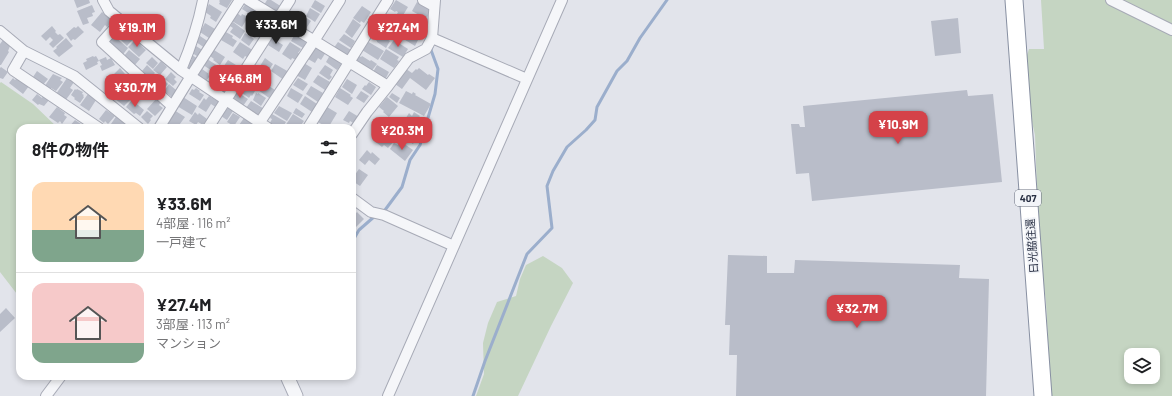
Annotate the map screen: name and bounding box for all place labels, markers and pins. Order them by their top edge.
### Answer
pin: ¥33.6M [243,11,309,45]
pin: ¥19.1M [104,14,170,48]
pin: ¥27.4M [365,14,431,48]
pin: ¥46.8M [207,65,273,99]
pin: ¥30.7M [102,74,168,108]
pin: ¥10.9M [865,111,931,145]
pin: ¥20.3M [369,117,435,151]
pin: ¥32.7M [824,295,890,329]

